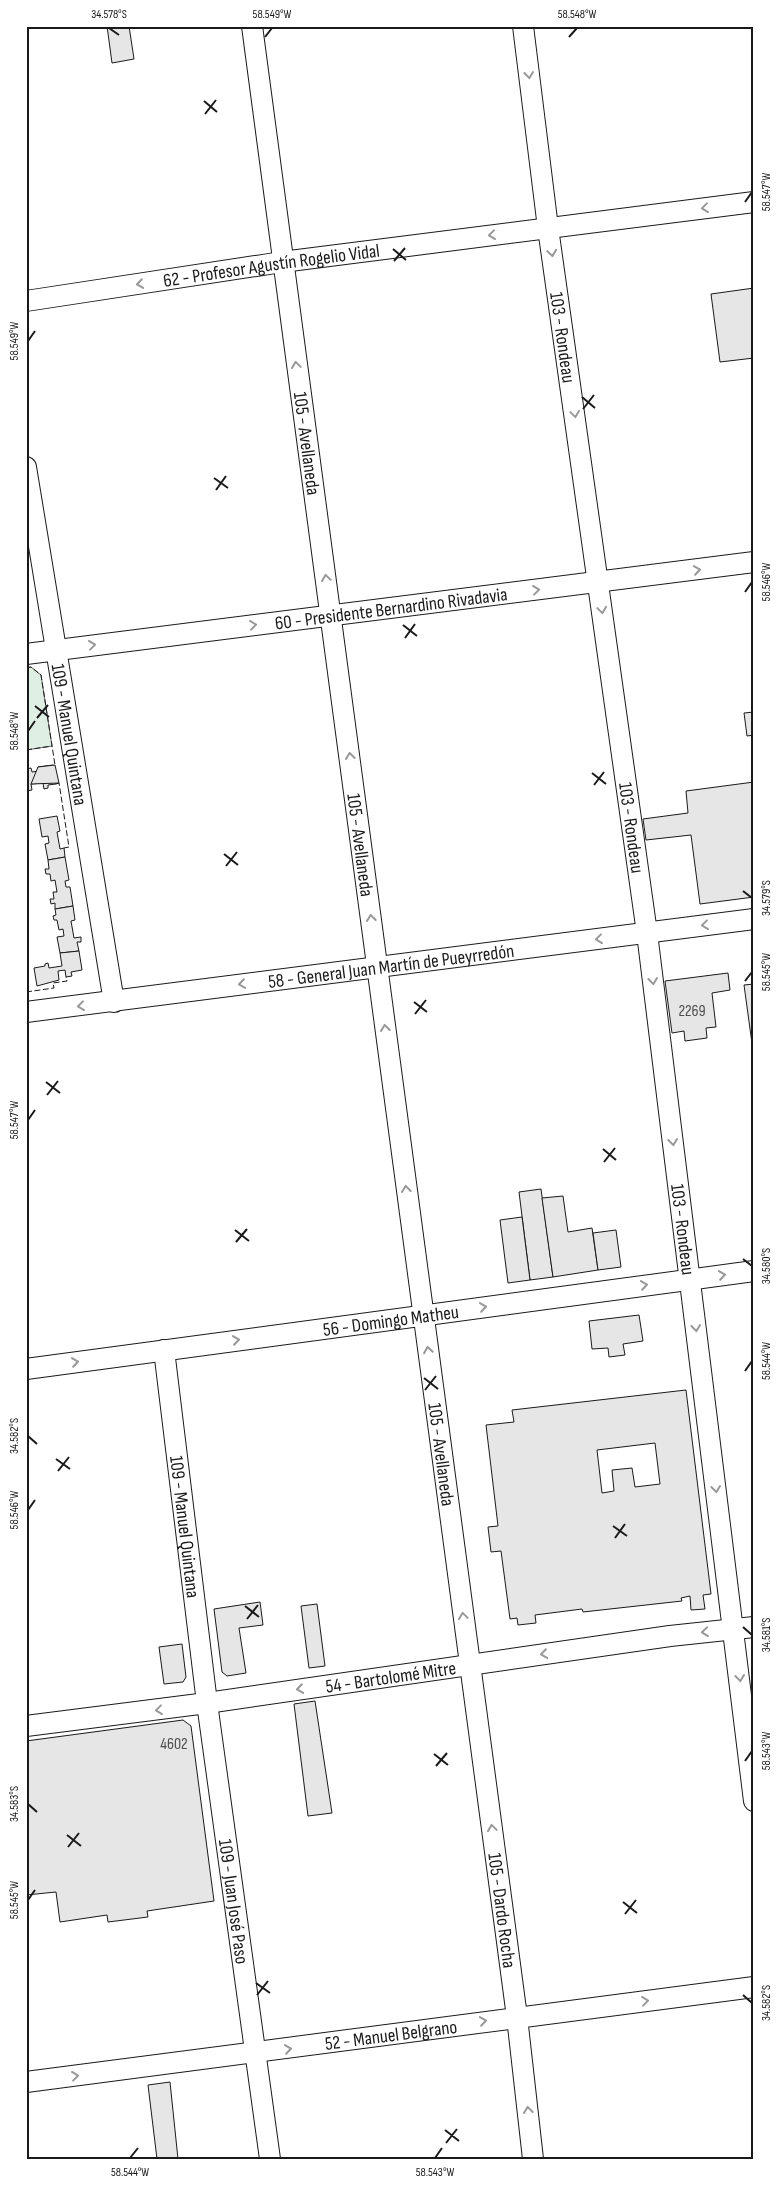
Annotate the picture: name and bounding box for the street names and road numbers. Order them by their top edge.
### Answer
street label: 62 - Profesor Agustín Rogelio Vidal [162,240,381,293]
street label: 103 - Rondeau [544,291,580,385]
street label: 105 - Avellaneda [288,390,324,497]
street label: 60 - Presidente Bernardino Rivadavia [274,583,509,635]
street label: 109 - Manuel Quintana [46,662,91,807]
street label: 103 - Rondeau [613,781,648,875]
street label: 105 - Avellaneda [341,792,378,898]
street label: 58 - General Juan Martín de Pueyrredón [267,940,516,994]
street label: 103 - Rondeau [665,1183,699,1276]
street label: 56 - Domingo Matheu [322,1301,460,1342]
street label: 105 - Avellaneda [422,1402,459,1508]
street label: 109 - Manuel Quintana [164,1454,204,1599]
street label: 54 - Bartolomé Mitre [324,1657,458,1699]
street label: 109 - Juan José Paso [213,1838,253,1966]
street label: 105 - Dardo Rocha [482,1852,520,1970]
street label: 52 - Manuel Belgrano [324,2016,459,2056]

